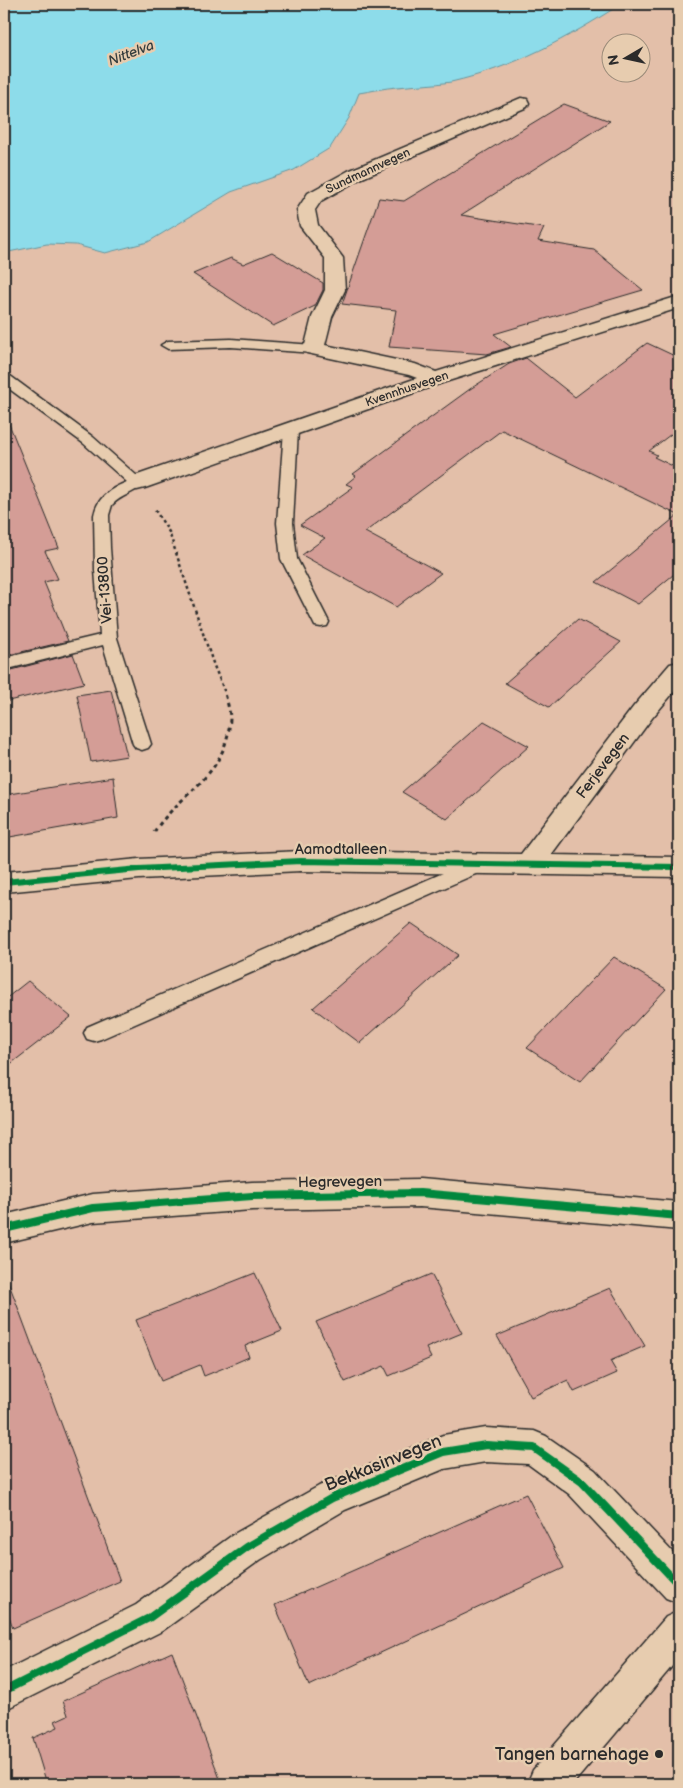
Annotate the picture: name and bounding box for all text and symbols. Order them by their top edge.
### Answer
north arrow [600,32,650,82]
water label: Nittelva [106,36,156,70]
text: N [604,53,623,66]
street label: Sundmannvegen [323,145,413,197]
street label: Kvennhusvegen [364,368,451,410]
street label: Vei-13800 [93,556,117,624]
street label: Ferjevegen [572,729,634,803]
street label: Aamodtalleen [295,840,387,859]
street label: Hegrevegen [298,1172,382,1192]
street label: Bekkasinvegen [322,1430,444,1496]
place label: Tangen barnehage [495,1744,649,1765]
marker: Tangen barnehage [653,1748,665,1760]

